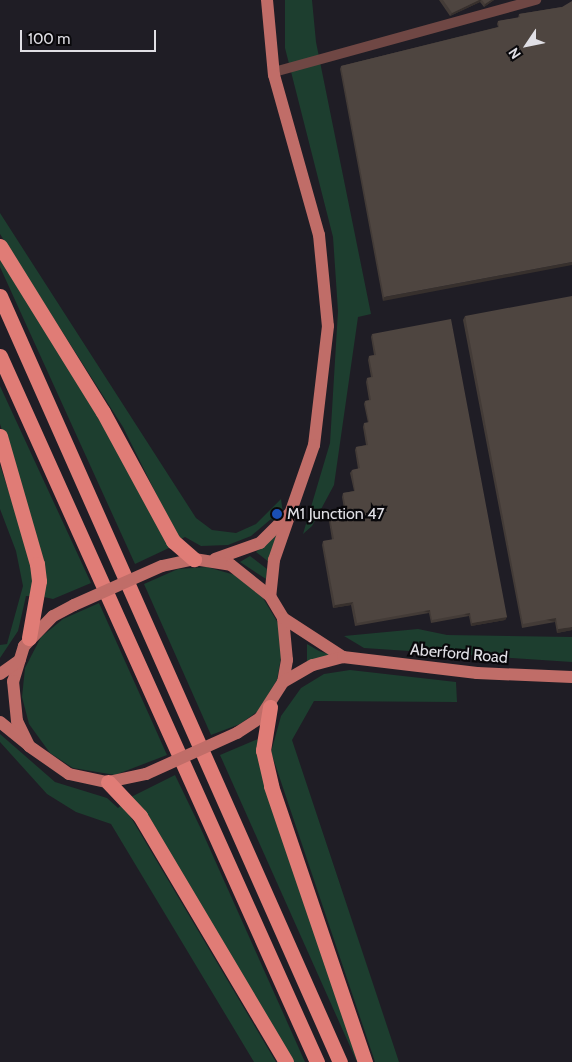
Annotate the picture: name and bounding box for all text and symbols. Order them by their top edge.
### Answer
scale bar [22,20,159,52]
north arrow [502,20,552,70]
text: 100 m [28,30,70,48]
text: N [504,44,525,63]
place label: M1 Junction 47 [287,504,385,524]
marker: M1 Junction 47 [271,508,283,520]
street label: Aberford Road [409,640,509,668]

